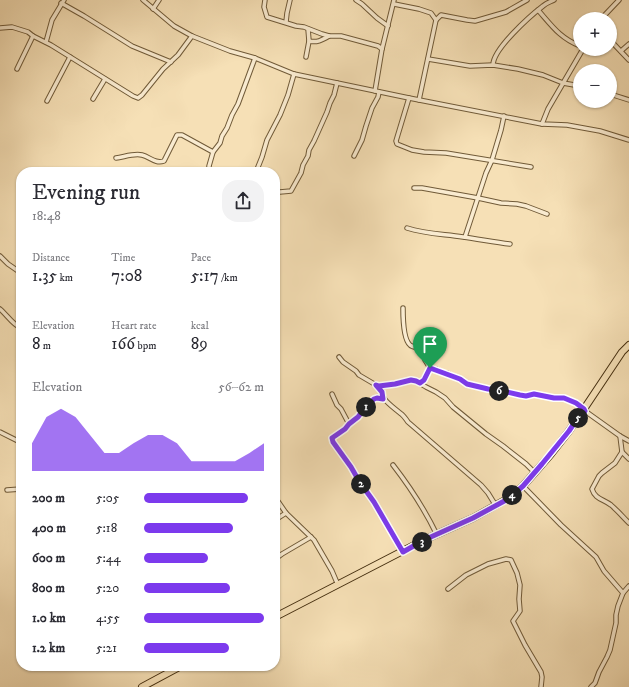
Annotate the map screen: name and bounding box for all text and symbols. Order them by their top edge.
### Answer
map controls [573,12,617,108]
button: + [573,12,617,56]
button: − [573,64,617,108]
text: Evening run [32,179,140,206]
button: share [222,180,264,222]
text: 18:48 [32,208,61,224]
text: Distance [32,251,70,265]
text: Time [111,251,135,265]
text: Pace [191,251,211,265]
text: 1.35 [32,265,57,287]
text: 7:08 [111,265,142,287]
text: 5:17 [191,265,219,287]
text: km [57,271,73,285]
text: /km [219,271,238,285]
text: Elevation [32,319,75,333]
text: Heart rate [111,319,156,333]
text: kcal [191,319,209,333]
pin [413,327,447,368]
text: 8 [32,333,41,355]
text: 166 [111,333,135,355]
text: 89 [191,333,208,355]
icon: arrive [419,333,441,355]
text: m [41,339,51,353]
text: bpm [135,339,157,353]
text: Elevation [32,379,82,395]
text: 56–62 m [218,379,264,395]
pin: 6 [489,381,509,401]
text: 6 [496,384,502,398]
pin: 1 [356,397,376,417]
text: 1 [364,400,368,414]
pin: 5 [568,408,588,428]
text: 5 [575,411,581,425]
pin: 2 [351,474,371,494]
text: 2 [358,477,364,491]
pin: 4 [502,485,522,505]
text: 4 [509,488,515,502]
text: 200 m [32,490,65,506]
text: 5:05 [96,490,119,506]
text: 400 m [32,520,66,536]
text: 5:18 [96,520,117,536]
pin: 3 [412,532,432,552]
text: 3 [420,535,424,549]
text: 600 m [32,550,65,566]
text: 5:44 [96,550,121,566]
text: 800 m [32,580,65,596]
text: 5:20 [96,580,119,596]
text: 1.0 km [32,610,66,626]
text: 4:55 [96,610,120,626]
text: 1.2 km [32,640,65,656]
text: 5:21 [96,640,117,656]

